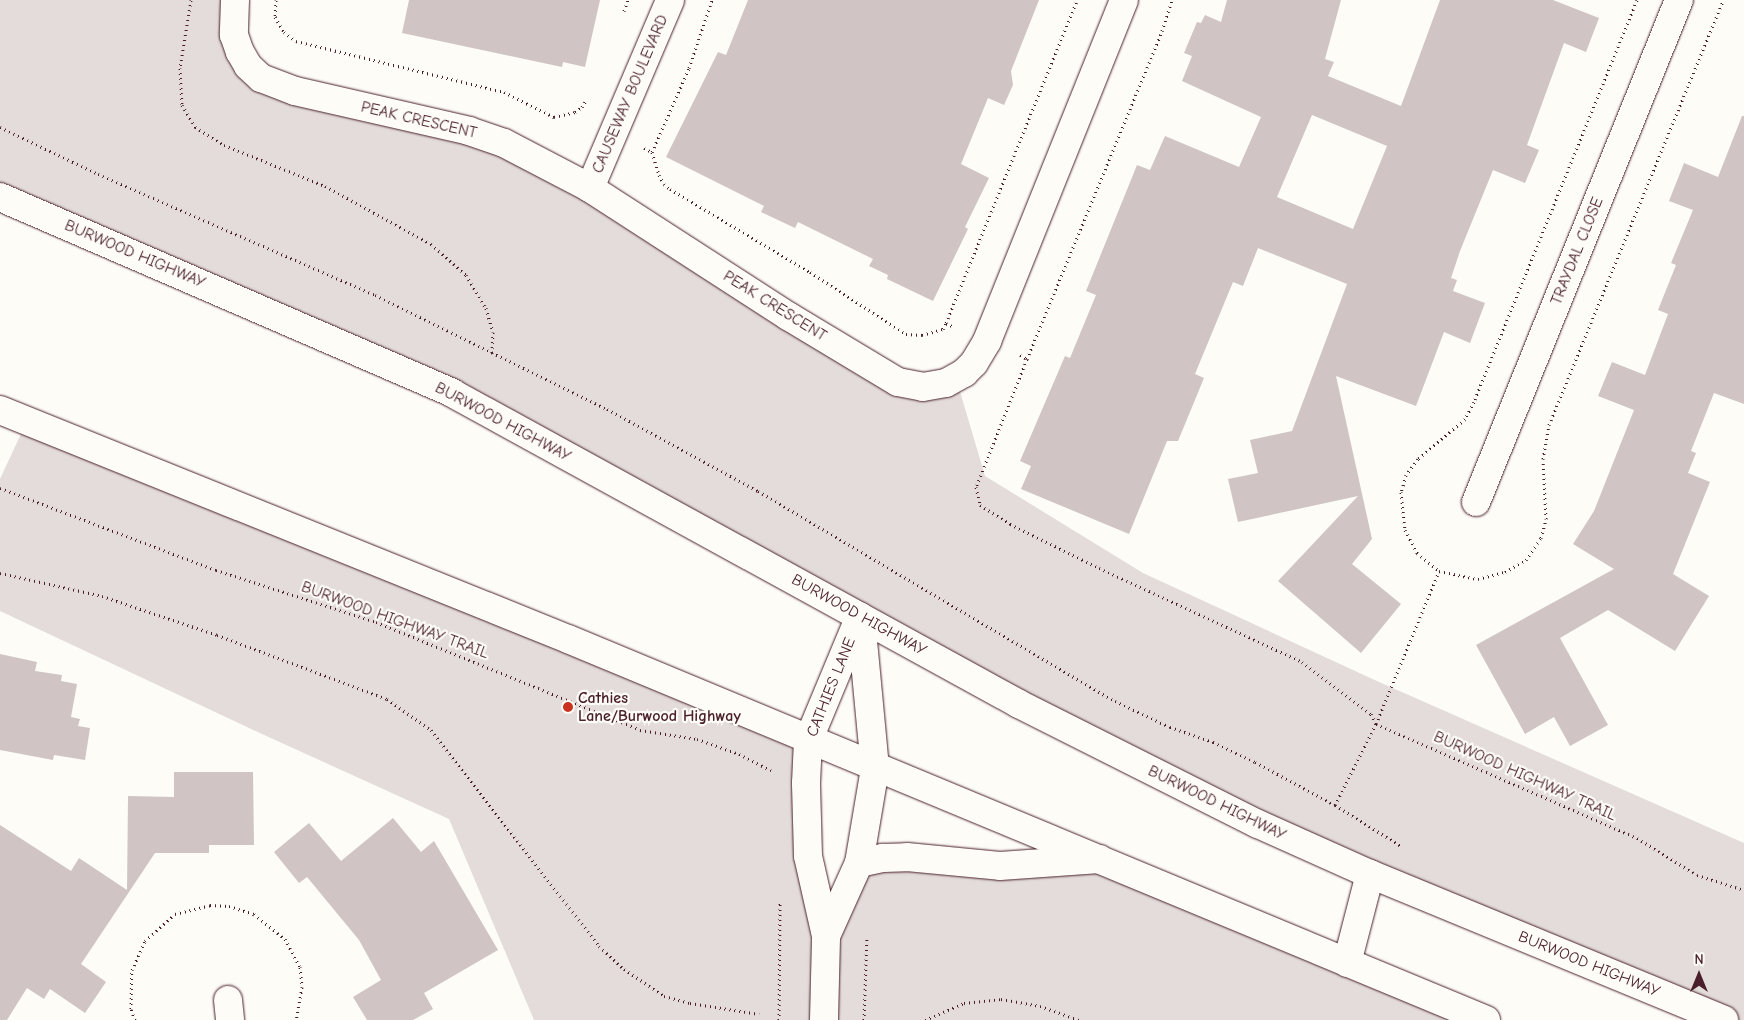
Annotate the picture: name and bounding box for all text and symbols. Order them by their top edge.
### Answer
street label: CAUSEWAY BOULEVARD [588,12,672,176]
street label: PEAK CRESCENT [359,97,479,143]
street label: TRAYDAL CLOSE [1547,194,1607,308]
street label: BURWOOD HIGHWAY [62,216,208,292]
street label: PEAK CRESCENT [720,266,830,346]
street label: BURWOOD HIGHWAY [432,378,574,466]
street label: BURWOOD HIGHWAY [788,570,930,660]
street label: BURWOOD HIGHWAY TRAIL [299,577,491,663]
street label: CATHIES LANE [802,635,860,739]
place label: Cathies Lane/Burwood Highway [578,688,741,726]
marker: Cathies Lane/Burwood Highway [562,701,574,713]
street label: BURWOOD HIGHWAY TRAIL [1431,727,1619,825]
street label: BURWOOD HIGHWAY [1145,761,1289,845]
street label: BURWOOD HIGHWAY [1515,927,1663,1001]
north arrow [1674,950,1724,1000]
text: N [1694,951,1704,968]

